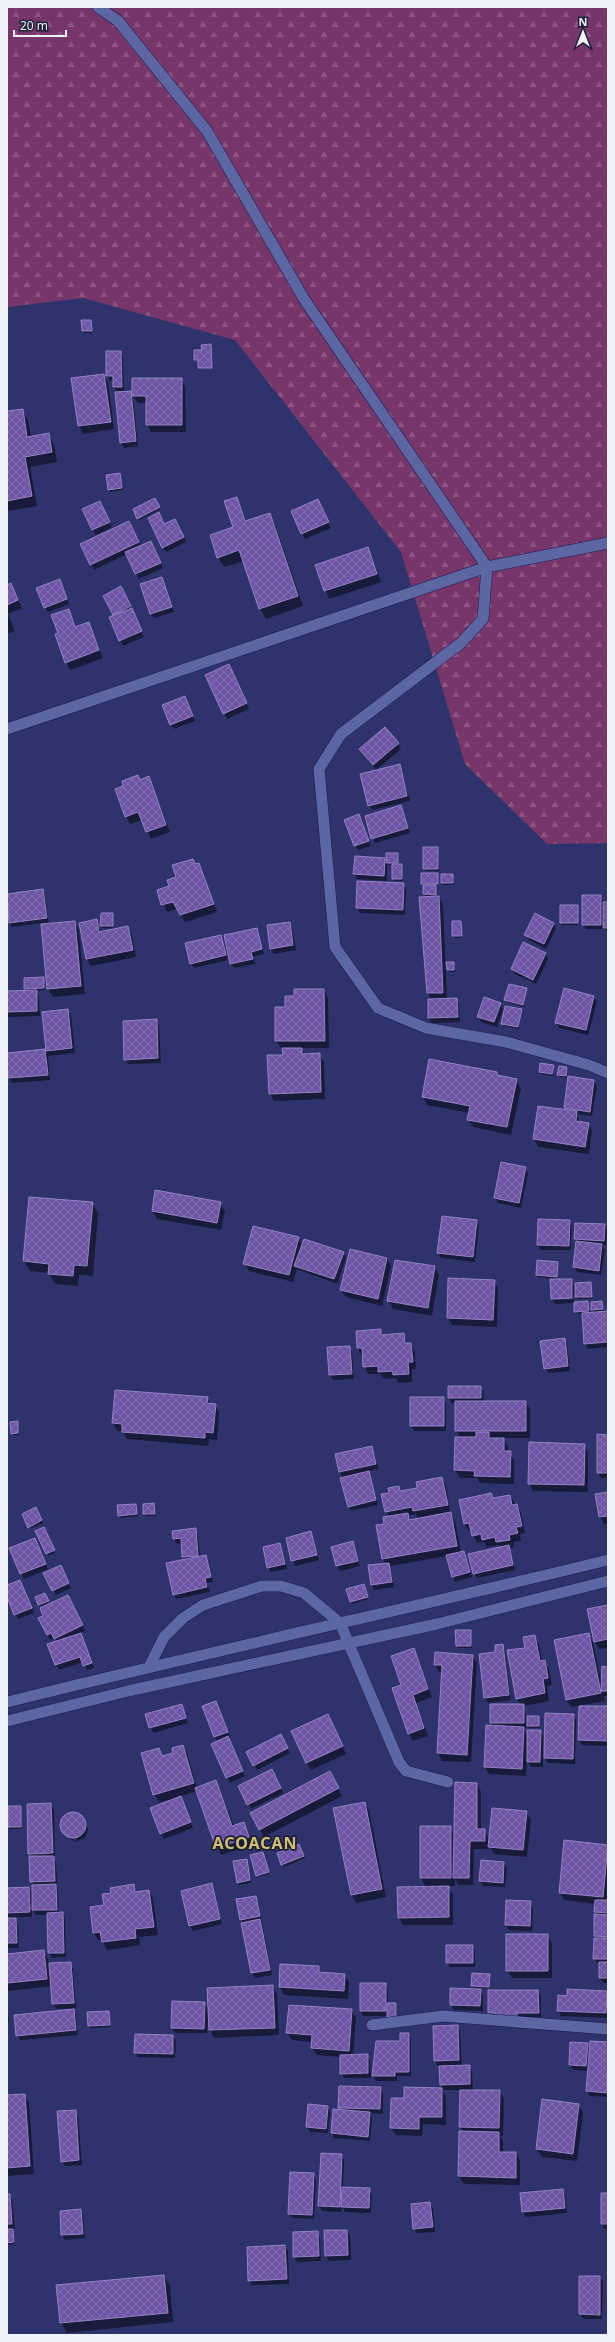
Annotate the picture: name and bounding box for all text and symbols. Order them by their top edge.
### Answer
scale bar [14,12,66,38]
north arrow [563,12,603,52]
text: N [579,14,587,29]
text: 20 m [20,17,48,34]
district label: ACOACAN [212,1832,298,1854]

